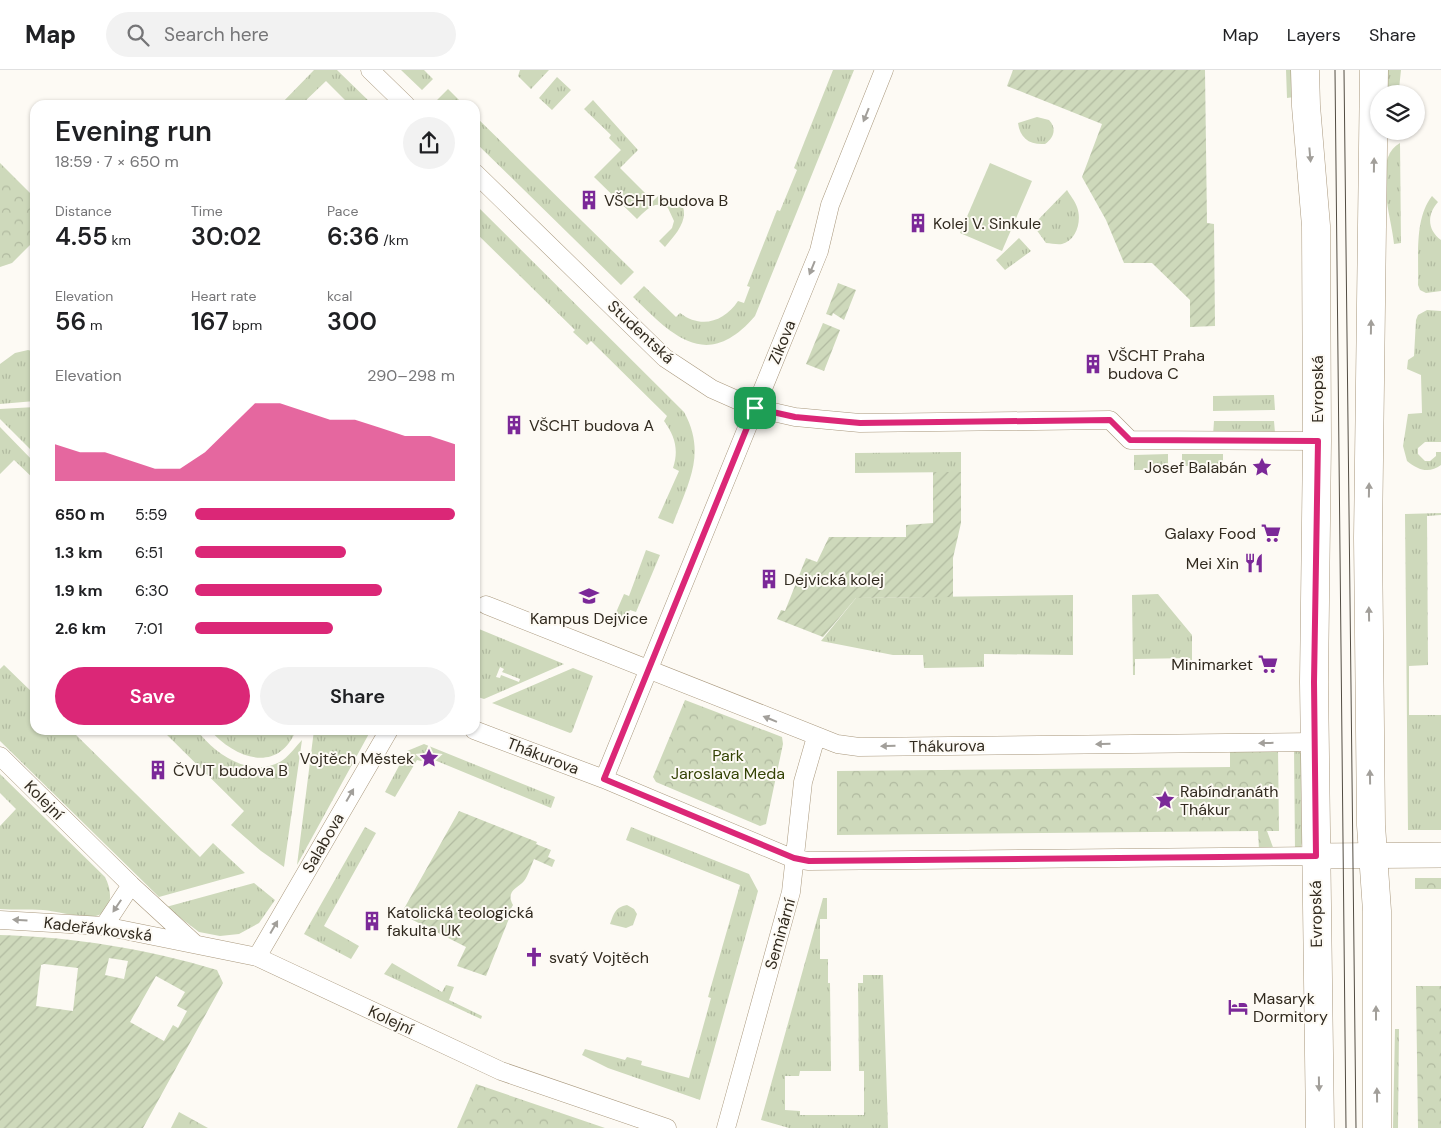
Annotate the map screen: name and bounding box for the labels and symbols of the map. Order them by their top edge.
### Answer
one-way arrow [862,108,870,123]
one-way arrow [1306,147,1314,163]
one-way arrow [1370,156,1378,172]
building icon: VŠCHT budova B [578,189,600,211]
place label: VŠCHT budova B [604,190,728,211]
building icon: Kolej V. Sinkule [907,212,929,234]
place label: Kolej V. Sinkule [933,213,1041,234]
one-way arrow [808,261,816,276]
street label: Studentská [603,296,679,368]
street label: Zikova [764,317,800,367]
one-way arrow [1367,319,1375,335]
place label: VŠCHT Praha budova C [1108,345,1205,384]
building icon: VŠCHT Praha budova C [1082,353,1104,375]
street label: Evropská [1307,355,1328,423]
pin [734,387,776,429]
building icon: VŠCHT budova A [503,414,525,436]
place label: VŠCHT budova A [529,415,654,436]
place icon: Josef Balabán [1251,456,1273,478]
place label: Josef Balabán [1144,457,1247,478]
one-way arrow [1365,481,1373,497]
supermarket icon: Galaxy Food [1260,522,1282,544]
place label: Galaxy Food [1165,523,1256,544]
restaurant icon: Mei Xin [1243,552,1265,574]
place label: Mei Xin [1186,553,1239,574]
building icon: Dejvická kolej [758,568,780,590]
place label: Dejvická kolej [784,569,884,590]
school or university icon: Kampus Dejvice [578,585,600,607]
one-way arrow [1365,606,1373,622]
place label: Kampus Dejvice [530,608,648,629]
supermarket icon: Minimarket [1257,653,1279,675]
place label: Minimarket [1171,654,1253,675]
one-way arrow [762,715,777,723]
street label: Thákurova [504,733,582,779]
street label: Thákurova [909,735,985,757]
one-way arrow [1257,739,1273,747]
one-way arrow [1095,740,1111,748]
one-way arrow [880,742,896,750]
park label: Park Jaroslava Meda [671,745,785,784]
place icon: Vojtěch Městek [418,747,440,769]
place label: Vojtěch Městek [300,748,414,769]
building icon: ČVUT budova B [147,759,169,781]
place label: ČVUT budova B [173,760,288,781]
one-way arrow [1366,768,1374,784]
street label: Kolejní [20,776,69,825]
place label: Rabíndranáth Thákur [1180,781,1279,820]
one-way arrow [346,789,355,802]
place icon: Rabíndranáth Thákur [1154,789,1176,811]
street label: Salabova [297,809,349,877]
street label: Evropská [1305,880,1327,948]
street label: Seminární [760,896,800,972]
one-way arrow [113,899,122,913]
place label: Katolická teologická fakulta UK [387,902,534,941]
building icon: Katolická teologická fakulta UK [361,910,383,932]
street label: Kadeřávkovská [43,912,153,946]
one-way arrow [12,915,28,923]
one-way arrow [269,921,278,934]
church icon: svatý Vojtěch [523,946,545,968]
place label: svatý Vojtěch [549,947,649,968]
place label: Masaryk Dormitory [1253,988,1328,1027]
hotel icon: Masaryk Dormitory [1227,996,1249,1018]
street label: Kolejní [365,1000,417,1040]
one-way arrow [1372,1005,1380,1021]
one-way arrow [1315,1077,1323,1093]
one-way arrow [1373,1087,1381,1103]

